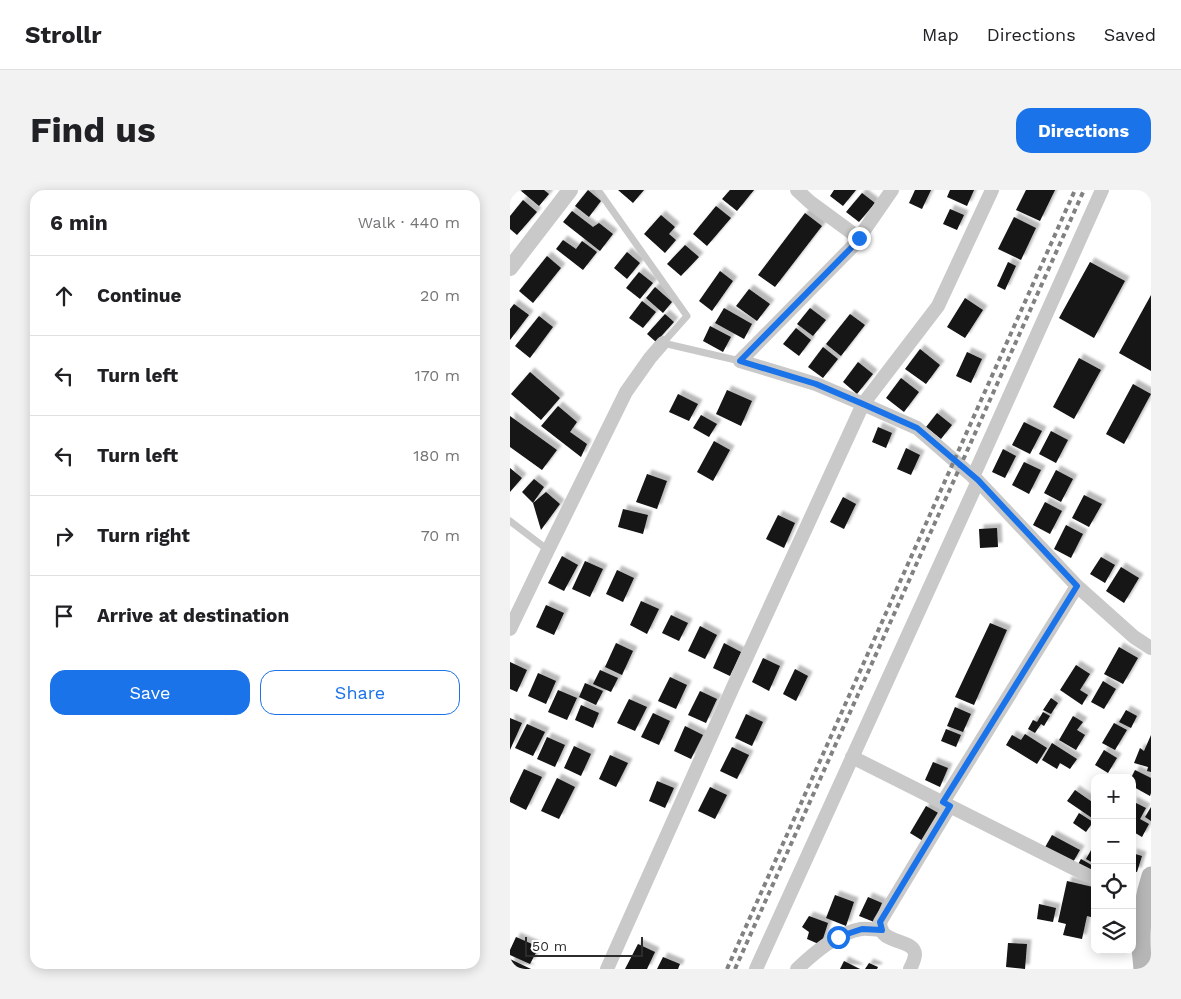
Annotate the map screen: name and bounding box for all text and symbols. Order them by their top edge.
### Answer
text: Strollr [25,21,102,49]
text: Map [922,24,959,45]
text: Directions [987,24,1076,45]
text: Saved [1104,24,1156,45]
button: Directions [1016,108,1151,153]
text: Find us [30,109,156,151]
text: 6 min [50,210,108,235]
text: Walk · 440 m [358,213,460,232]
route end [848,227,871,250]
icon: ahead [50,282,78,310]
text: Continue [97,284,181,307]
text: 20 m [420,286,460,305]
icon: left [50,362,78,390]
text: Turn left [97,364,178,387]
text: 170 m [414,366,460,385]
icon: left [50,442,78,470]
text: Turn left [97,444,178,467]
text: 180 m [413,446,460,465]
icon: right [50,522,78,550]
text: Turn right [97,524,190,547]
text: 70 m [421,526,460,545]
icon: arrive [50,602,78,630]
text: Arrive at destination [97,604,289,627]
button: Save [50,670,250,715]
button: Share [260,670,460,715]
map controls [1091,774,1136,954]
button: + [1091,774,1136,819]
button: − [1091,819,1136,864]
button: locate [1091,864,1136,909]
button: layers [1091,909,1136,954]
route start [827,926,850,949]
scale bar [525,934,642,957]
text: 50 m [532,938,567,954]

